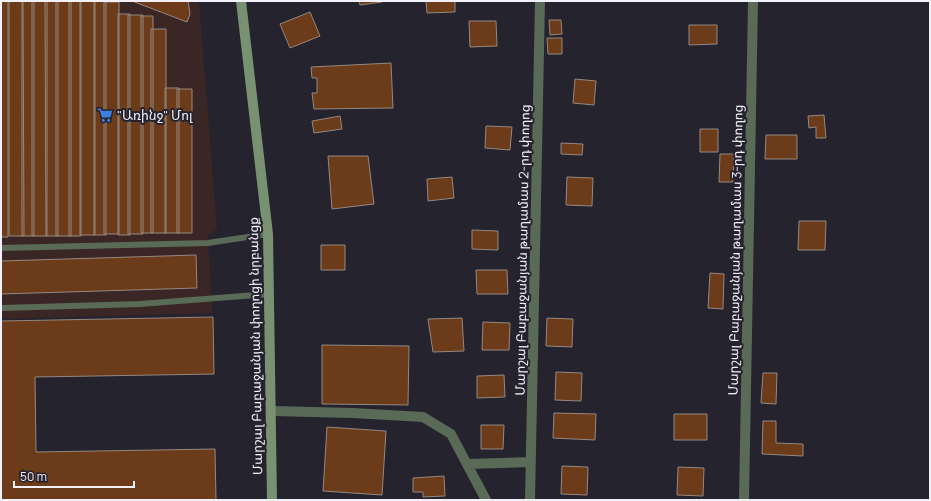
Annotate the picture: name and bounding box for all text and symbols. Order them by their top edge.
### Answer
street label: Մարշալ Բաբաջանյան թաղամաս 2-րդ փողոց [510,104,534,396]
street label: Մարշալ Բաբաջանյան թաղամաս 3-րդ փողոց [723,104,747,396]
supermarket icon: "Առինջ" Մոլ [96,106,114,124]
place label: "Առինջ" Մոլ [117,106,193,124]
street label: Մարշալ Բաբաջանյան փողոցի նրբանցք [244,217,266,475]
scale bar [14,463,134,489]
text: 50 m [20,468,47,485]

